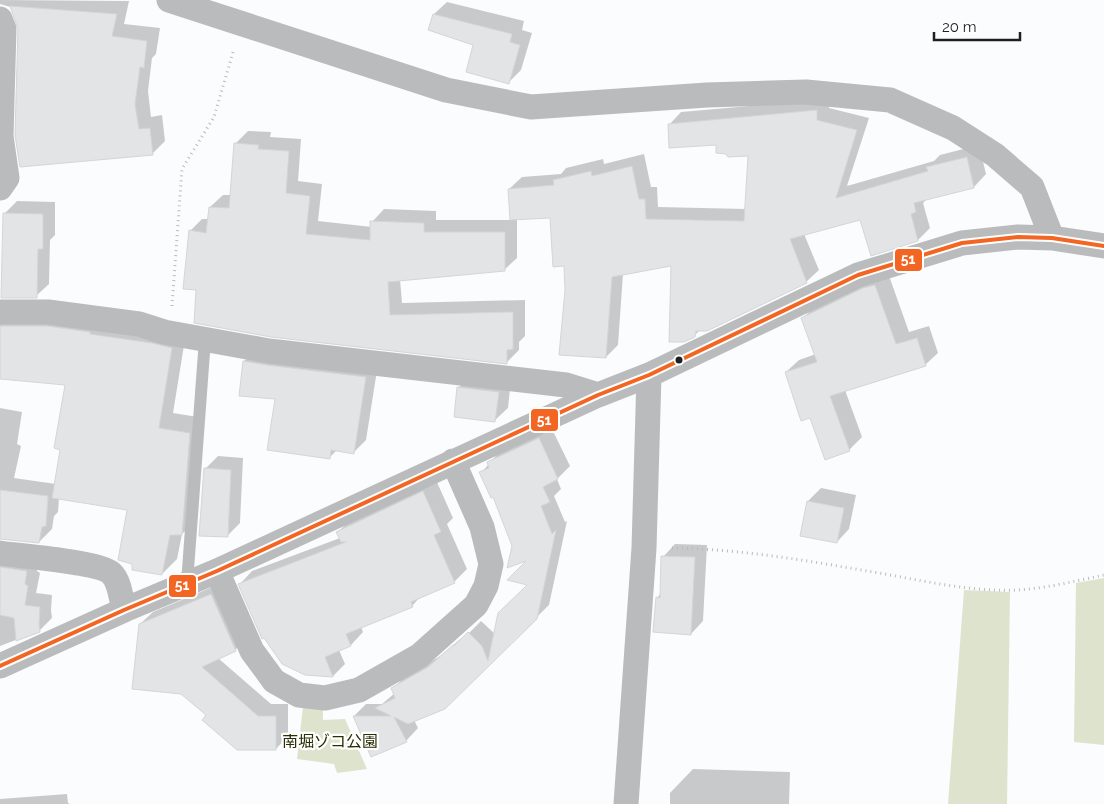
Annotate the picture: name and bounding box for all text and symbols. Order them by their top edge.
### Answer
scale bar [934,10,1020,42]
text: 20 m [942,18,977,36]
line badge: 51 [894,248,923,272]
text: 51 [901,251,915,267]
unlabelled marker [674,355,684,365]
line badge: 51 [530,408,559,432]
text: 51 [537,412,551,428]
line badge: 51 [168,574,197,598]
text: 51 [175,577,189,593]
park label: 南堀ゾコ公園 [282,732,378,751]

